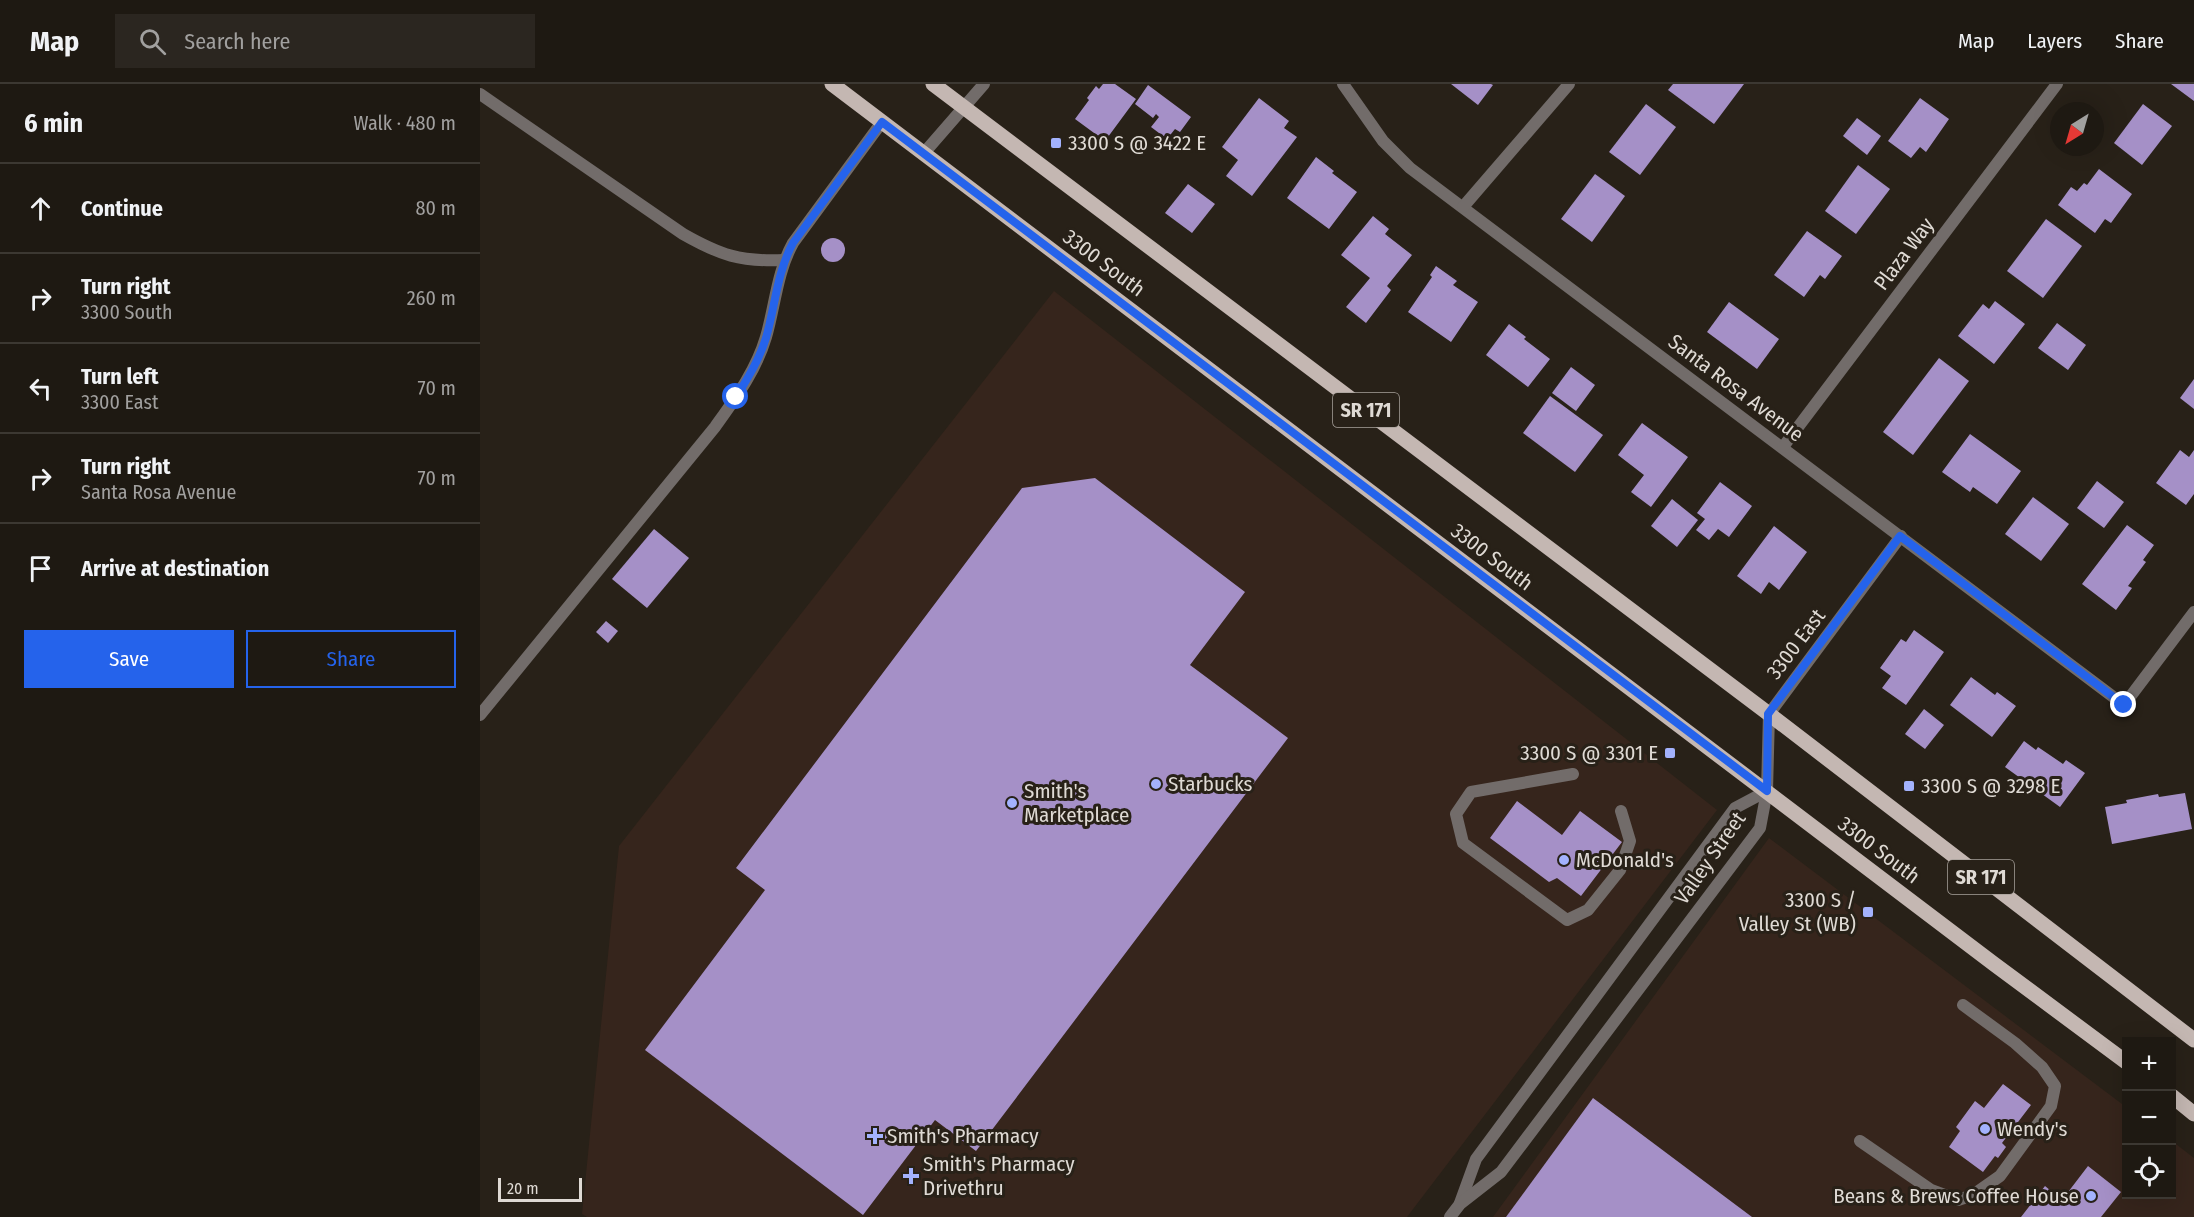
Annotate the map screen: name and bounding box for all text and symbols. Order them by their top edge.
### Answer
search box [115,14,535,68]
text: Map [30,25,79,58]
icon: search [136,25,169,58]
text: Search here [184,28,290,55]
text: Map [1958,28,1994,54]
text: Layers [2027,28,2082,54]
text: Share [2115,28,2164,54]
north arrow [2050,102,2104,156]
text: 6 min [24,108,83,139]
text: Walk · 480 m [354,111,456,135]
place label: 3300 S @ 3422 E [1068,130,1206,156]
marker: 3300 S @ 3422 E [1049,136,1063,150]
icon: ahead [24,192,57,225]
text: Continue [81,195,163,222]
text: 80 m [416,196,456,220]
street label: Plaza Way [1868,212,1940,295]
street label: 3300 South [1058,224,1150,302]
text: Turn right [81,273,170,300]
icon: right [24,282,57,315]
text: 260 m [407,286,456,310]
text: 3300 South [81,300,173,324]
street label: Santa Rosa Avenue [1663,329,1809,447]
text: Turn left [81,363,159,390]
icon: left [24,372,57,405]
text: 70 m [418,376,456,400]
route start [722,383,748,409]
text: 3300 East [81,390,158,414]
road number: SR 171 [1333,393,1399,427]
text: Turn right [81,453,170,480]
icon: right [24,462,57,495]
text: 70 m [418,466,456,490]
text: Santa Rosa Avenue [81,480,236,504]
street label: 3300 South [1446,518,1538,596]
icon: arrive [24,552,57,585]
text: Arrive at destination [81,555,269,582]
street label: 3300 East [1761,604,1831,684]
button: Save [24,630,234,688]
button: Share [246,630,456,688]
route end [2110,691,2136,717]
place label: 3300 S @ 3301 E [1520,740,1658,766]
marker: 3300 S @ 3301 E [1663,746,1677,760]
place label: Starbucks [1168,771,1253,797]
place label: 3300 S @ 3298 E [1921,773,2061,799]
marker: Starbucks [1149,777,1163,791]
place label: Smith's Marketplace [1024,778,1129,828]
marker: 3300 S @ 3298 E [1902,779,1916,793]
marker: Smith's Marketplace [1005,796,1019,810]
street label: Valley Street [1669,807,1751,909]
street label: 3300 South [1833,811,1925,889]
place label: McDonald's [1576,847,1674,873]
marker: McDonald's [1557,853,1571,867]
road number: SR 171 [1948,860,2014,894]
place label: 3300 S / Valley St (WB) [1739,887,1856,937]
marker: 3300 S / Valley St (WB) [1861,905,1875,919]
map controls [2122,1037,2176,1199]
button: + [2122,1037,2176,1091]
button: − [2122,1091,2176,1145]
place label: Wendy's [1997,1116,2068,1142]
marker: Wendy's [1978,1122,1992,1136]
place label: Smith's Pharmacy [887,1123,1039,1149]
marker: Smith's Pharmacy [868,1129,882,1143]
button: locate [2122,1145,2176,1199]
place label: Smith's Pharmacy Drivethru [923,1151,1075,1201]
marker: Smith's Pharmacy Drivethru [904,1169,918,1183]
scale bar [498,1175,582,1202]
text: 20 m [507,1179,538,1198]
place label: Beans & Brews Coffee House [1833,1183,2079,1209]
marker: Beans & Brews Coffee House [2084,1189,2098,1203]

